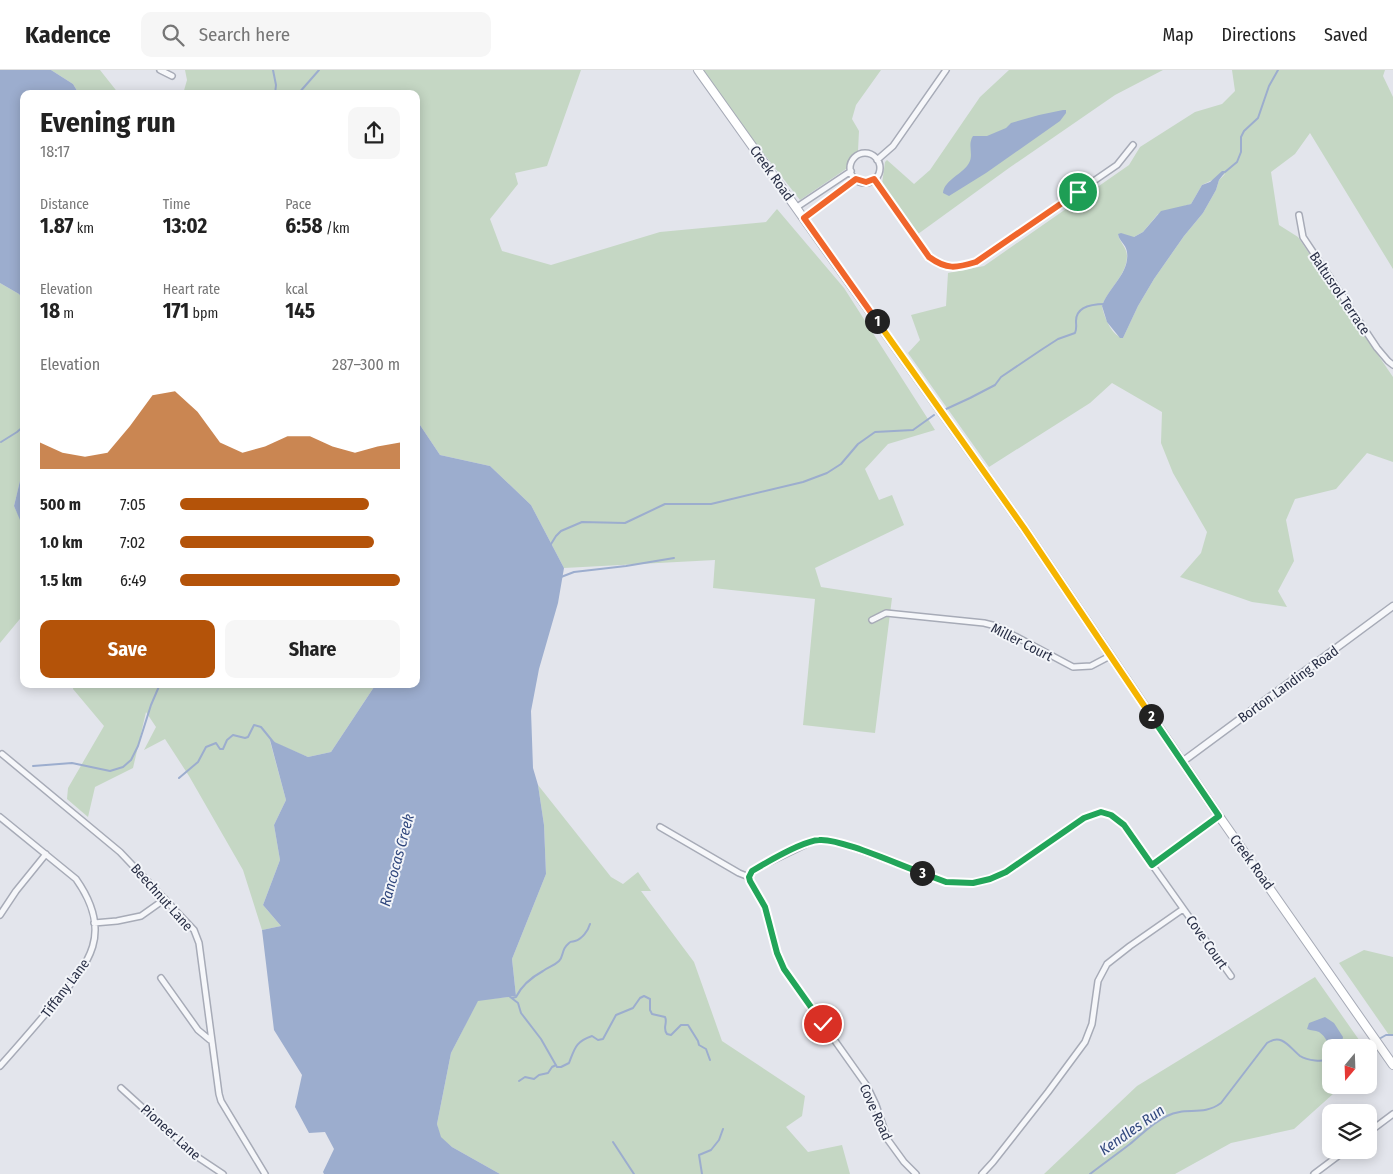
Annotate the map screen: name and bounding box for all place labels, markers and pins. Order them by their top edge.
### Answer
pin [1057,171,1099,213]
pin: 1 [864,308,890,334]
pin: 2 [1138,704,1164,728]
pin: 3 [910,860,934,886]
pin [802,1003,844,1045]

